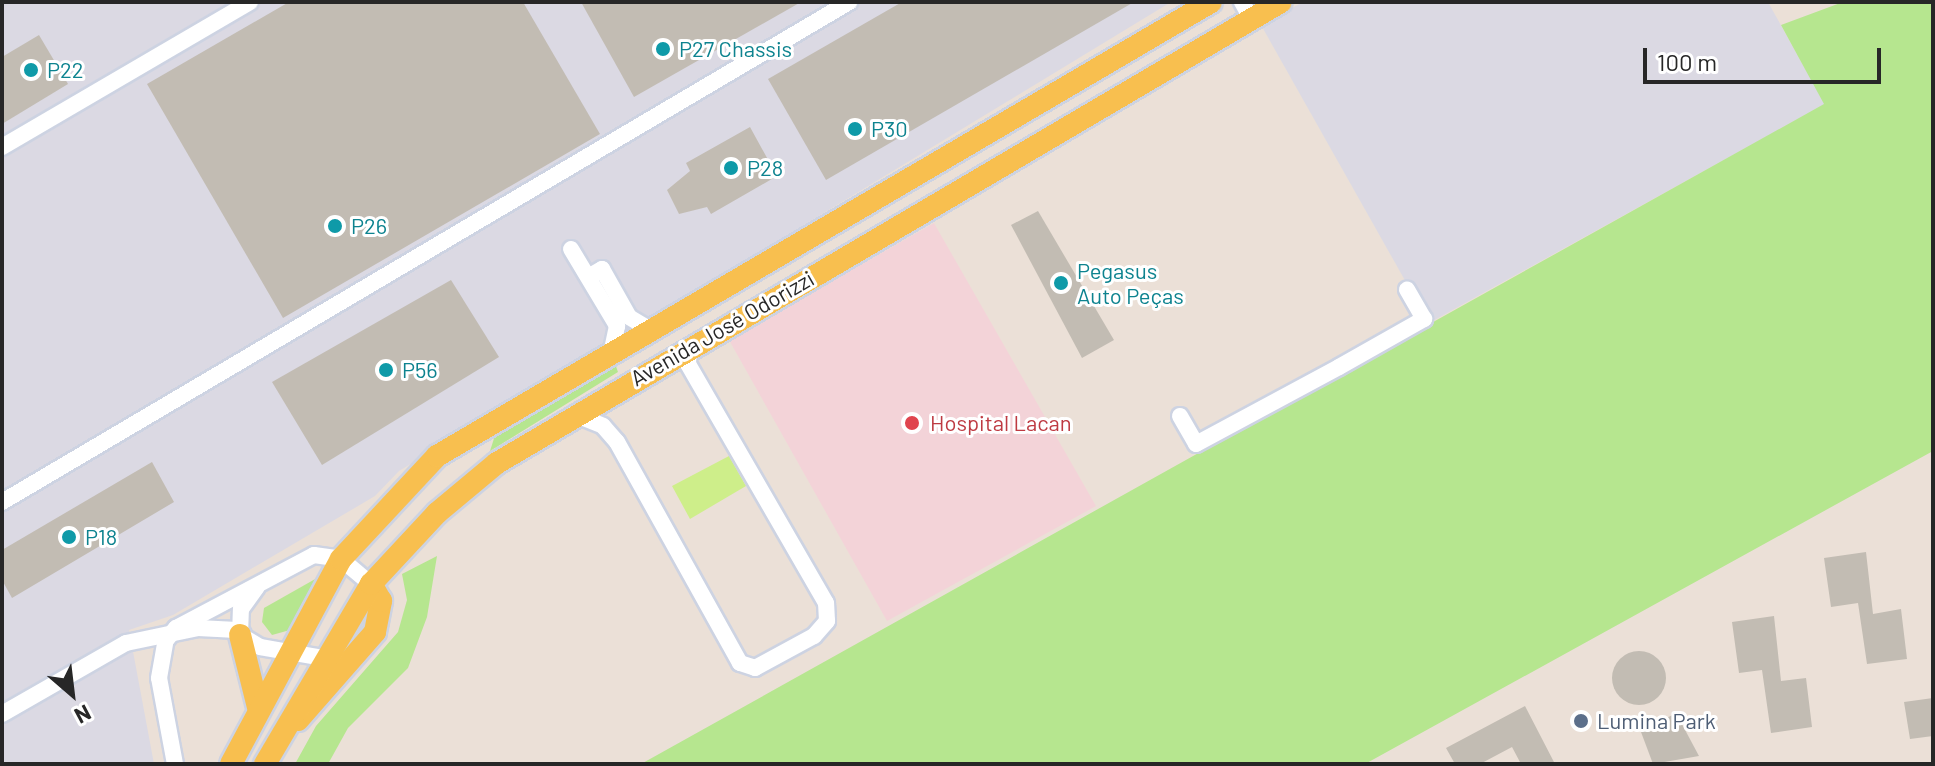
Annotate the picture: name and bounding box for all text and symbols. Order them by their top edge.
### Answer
scale bar [1647,32,1885,82]
place label: P27 Chassis [679,36,792,62]
marker: P27 Chassis [654,40,672,58]
text: 100 m [1657,47,1717,76]
place label: P22 [47,57,84,83]
marker: P22 [22,61,40,79]
place label: P30 [871,116,908,142]
marker: P30 [846,120,864,138]
place label: P28 [747,155,783,181]
marker: P28 [722,159,740,177]
place label: P26 [351,213,387,239]
marker: P26 [326,217,344,235]
place label: Pegasus Auto Peças [1077,257,1184,308]
street label: Avenida José Odorizzi [626,265,818,391]
marker: Pegasus Auto Peças [1052,274,1070,292]
place label: P56 [402,357,438,383]
marker: P56 [377,361,395,379]
place label: Hospital Lacan [930,410,1072,436]
marker: Hospital Lacan [901,412,923,434]
place label: P18 [85,524,117,550]
marker: P18 [60,528,78,546]
north arrow [32,654,112,734]
text: N [71,700,96,730]
place label: Lumina Park [1597,708,1716,734]
marker: Lumina Park [1572,712,1590,730]

